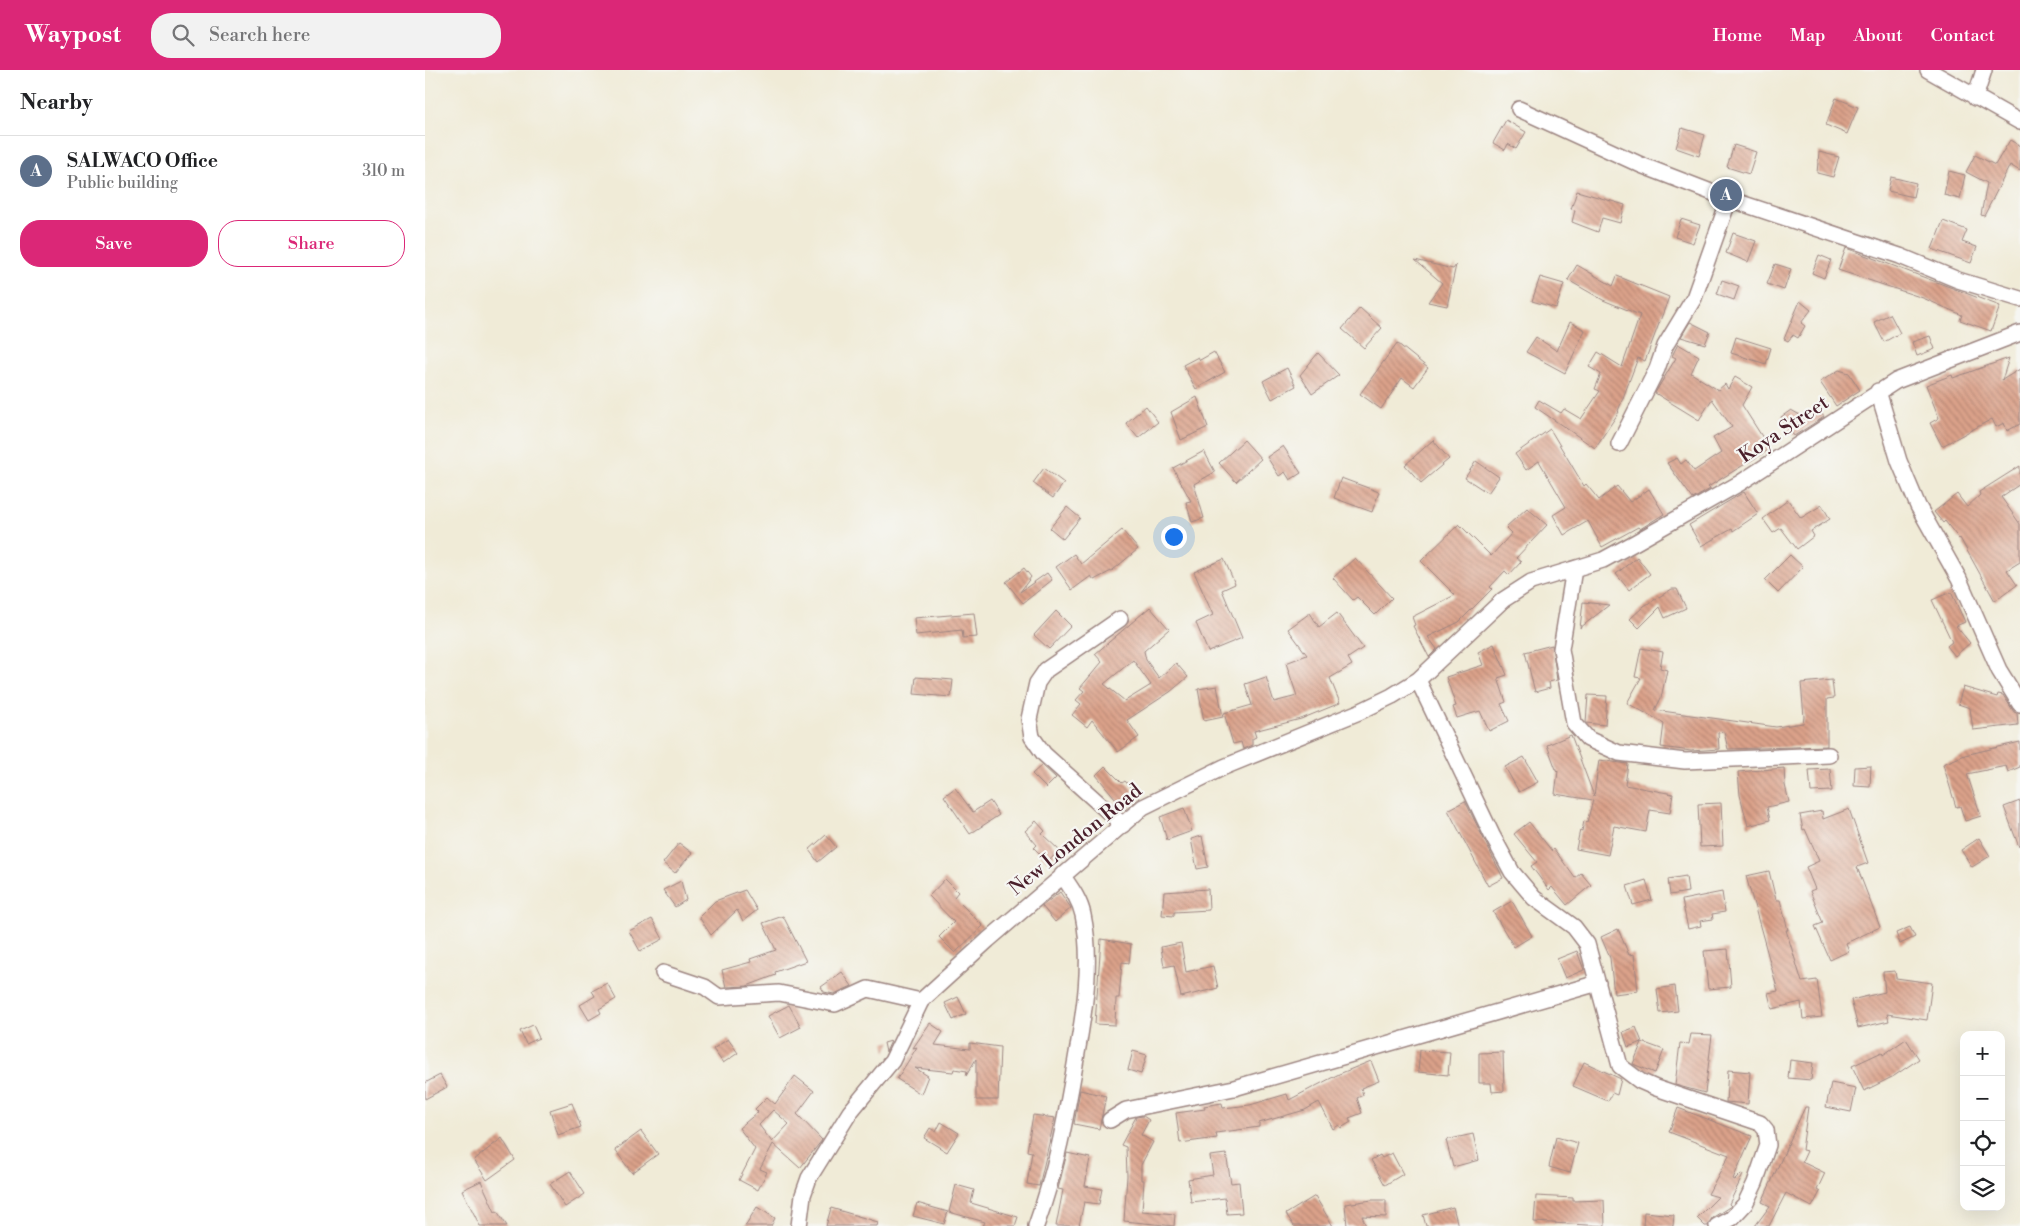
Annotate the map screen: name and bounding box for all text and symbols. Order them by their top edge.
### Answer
search box [151,13,501,58]
text: Waypost [25,20,121,50]
icon: search [169,21,197,49]
text: Search here [209,23,310,47]
text: Home [1713,24,1762,47]
text: Map [1790,24,1826,47]
text: About [1854,24,1903,47]
text: Contact [1931,24,1995,47]
text: Nearby [20,90,93,116]
text: SALWACO Office [67,149,218,173]
text: A [30,161,42,181]
text: 310 m [362,161,405,181]
text: Public building [67,173,178,193]
pin: A [1710,176,1742,214]
button: Save [20,220,208,267]
button: Share [218,220,405,267]
street label: Koya Street [1734,391,1834,469]
your location [1161,524,1187,550]
street label: New London Road [1004,778,1148,901]
map controls [1960,1031,2005,1211]
button: + [1960,1031,2005,1076]
button: − [1960,1076,2005,1121]
button: locate [1960,1121,2005,1166]
button: layers [1960,1166,2005,1211]

